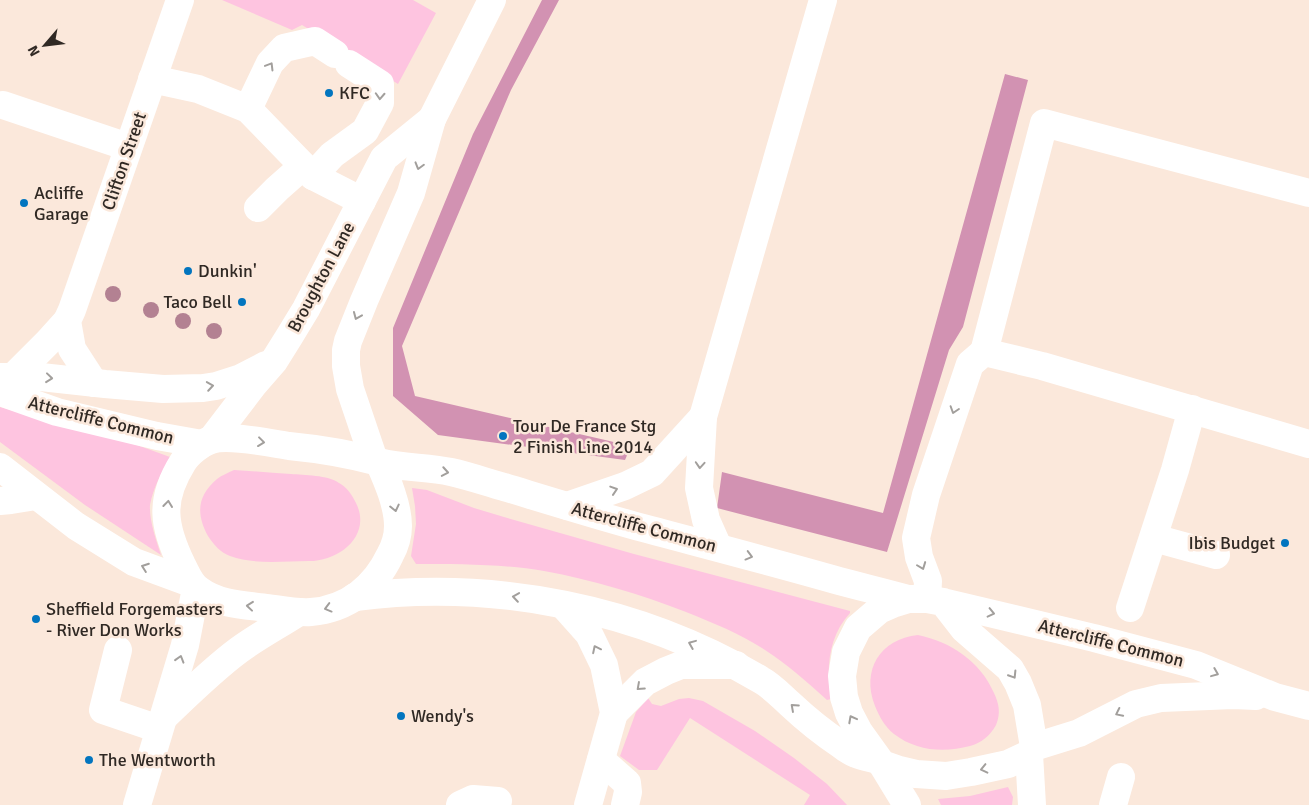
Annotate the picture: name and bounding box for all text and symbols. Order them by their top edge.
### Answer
north arrow [20,20,70,70]
text: N [24,43,44,59]
one-way arrow [264,62,274,71]
place label: KFC [339,82,370,104]
marker: KFC [323,87,335,99]
one-way arrow [374,92,385,100]
street label: Clifton Street [97,109,151,213]
one-way arrow [414,161,424,169]
place label: Acliffe Garage [34,182,89,225]
marker: Acliffe Garage [18,197,30,209]
street label: Broughton Lane [283,218,359,336]
place label: Dunkin' [198,260,257,282]
marker: Dunkin' [182,265,194,277]
place label: Taco Bell [163,291,232,313]
marker: Taco Bell [236,296,248,308]
one-way arrow [353,311,364,320]
one-way arrow [45,372,53,383]
one-way arrow [206,382,215,392]
street label: Attercliffe Common [26,391,176,449]
one-way arrow [950,405,960,414]
place label: Tour De France Stg 2 Finish Line 2014 [513,415,656,458]
marker: Tour De France Stg 2 Finish Line 2014 [497,430,509,442]
one-way arrow [257,436,265,447]
one-way arrow [694,462,705,470]
one-way arrow [441,466,449,476]
one-way arrow [609,486,617,496]
street label: Attercliffe Common [569,497,719,557]
one-way arrow [162,500,173,508]
one-way arrow [389,503,400,512]
place label: Ibis Budget [1188,532,1275,554]
marker: Ibis Budget [1279,537,1291,549]
one-way arrow [745,550,754,561]
one-way arrow [916,561,926,570]
one-way arrow [142,563,150,573]
one-way arrow [512,592,520,603]
place label: Sheffield Forgemasters - River Don Works [46,598,223,641]
one-way arrow [246,601,254,612]
one-way arrow [324,603,333,613]
one-way arrow [986,607,995,618]
marker: Sheffield Forgemasters - River Don Works [30,613,42,625]
street label: Attercliffe Common [1036,614,1186,672]
one-way arrow [688,640,697,650]
one-way arrow [592,646,602,655]
one-way arrow [175,655,185,664]
one-way arrow [1210,667,1219,677]
one-way arrow [1007,669,1017,678]
one-way arrow [637,681,646,690]
one-way arrow [790,704,799,713]
place label: Wendy's [411,705,474,727]
one-way arrow [1115,707,1124,717]
marker: Wendy's [395,710,407,722]
one-way arrow [848,715,858,724]
place label: The Wentworth [99,749,216,771]
marker: The Wentworth [83,754,95,766]
one-way arrow [979,763,988,774]

